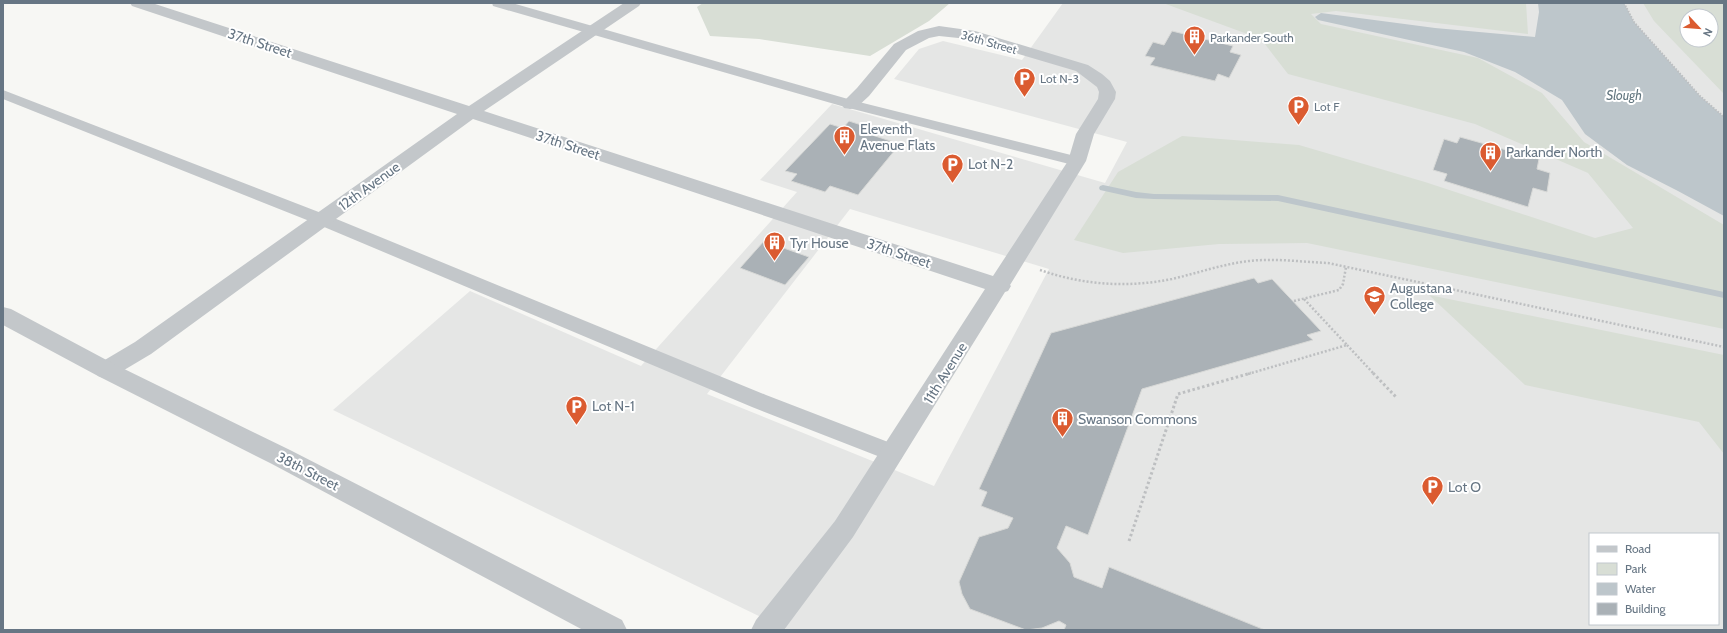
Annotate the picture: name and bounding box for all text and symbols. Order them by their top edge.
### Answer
north arrow [1679,8,1719,48]
street label: 37th Street [226,24,294,62]
building icon: Parkander South [1182,24,1208,57]
text: N [1700,26,1716,39]
street label: 36th Street [959,27,1019,57]
place label: Parkander South [1210,30,1294,45]
parking icon: Lot N-3 [1012,65,1038,98]
place label: Lot N-3 [1040,71,1079,86]
water label: Slough [1606,87,1642,103]
parking icon: Lot F [1286,93,1312,126]
place label: Lot F [1314,99,1340,114]
place label: Eleventh Avenue Flats [860,120,935,154]
building icon: Eleventh Avenue Flats [831,124,857,157]
street label: 37th Street [534,126,602,164]
building icon: Parkander North [1478,139,1504,172]
place label: Parkander North [1506,143,1602,161]
parking icon: Lot N-2 [940,151,966,184]
place label: Lot N-2 [968,155,1013,173]
street label: 12th Avenue [335,158,403,214]
building icon: Tyr House [762,230,788,263]
place label: Tyr House [790,234,849,252]
street label: 37th Street [865,234,933,272]
place label: Augustana College [1390,279,1452,313]
school or university icon: Augustana College [1361,283,1387,316]
street label: 11th Avenue [919,339,971,407]
parking icon: Lot N-1 [563,393,589,426]
place label: Lot N-1 [592,397,635,415]
building icon: Swanson Commons [1050,406,1076,439]
place label: Swanson Commons [1078,410,1197,428]
street label: 38th Street [274,448,342,494]
parking icon: Lot O [1419,474,1445,507]
place label: Lot O [1448,478,1481,496]
legend [1589,533,1719,625]
text: Road [1625,541,1651,556]
text: Park [1625,561,1647,576]
text: Water [1625,581,1656,596]
text: Building [1625,601,1667,616]

